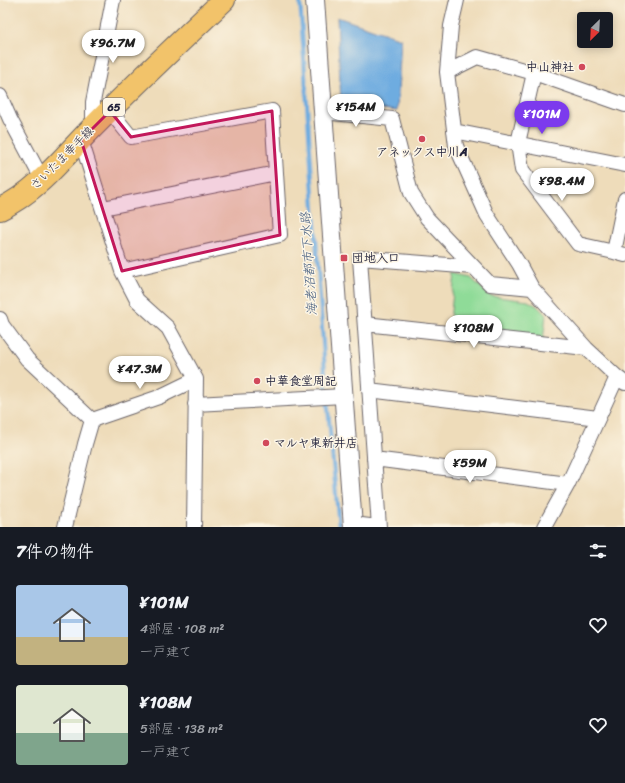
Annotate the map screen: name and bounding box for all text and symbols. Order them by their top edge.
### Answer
north arrow [577,12,613,48]
map controls [577,12,613,48]
pin: ¥96.7M [80,30,146,64]
text: ¥96.7M [91,31,135,54]
place label: 中山神社 [526,56,574,78]
marker: 中山神社 [577,62,587,72]
pin: ¥154M [328,94,384,128]
text: ¥154M [336,95,376,118]
road number: 65 [103,98,125,116]
pin: ¥101M [514,101,570,135]
text: ¥101M [523,102,561,125]
street label: さいたま幸手線 [25,121,99,195]
marker: アネックス中川A [417,134,427,144]
place label: アネックス中川A [376,141,468,163]
pin: ¥98.4M [529,168,595,202]
text: ¥98.4M [539,169,585,192]
water label: 海老沼都市下水路 [293,210,324,317]
place label: 団地入口 [352,247,400,269]
marker: 団地入口 [339,253,349,263]
pin: ¥108M [446,315,502,349]
text: ¥108M [454,316,494,339]
pin: ¥47.3M [107,356,173,390]
text: ¥47.3M [118,357,162,380]
place label: 中華食堂周記 [265,370,337,392]
marker: 中華食堂周記 [252,376,262,386]
place label: マルヤ東新井店 [274,432,358,454]
marker: マルヤ東新井店 [261,438,271,448]
pin: ¥59M [446,450,494,484]
text: ¥59M [453,451,487,474]
text: 7件の物件 [16,536,94,566]
icon: filters [587,540,609,562]
text: ¥101M [140,587,189,617]
icon: home [48,601,96,649]
icon: heart [587,614,609,636]
text: 4部屋 · 108 m² [140,617,224,640]
text: 一戸建て [140,640,192,663]
text: ¥108M [140,687,192,717]
icon: home [48,701,96,749]
icon: heart [587,714,609,736]
text: 5部屋 · 138 m² [140,717,223,740]
text: 一戸建て [140,740,192,763]

